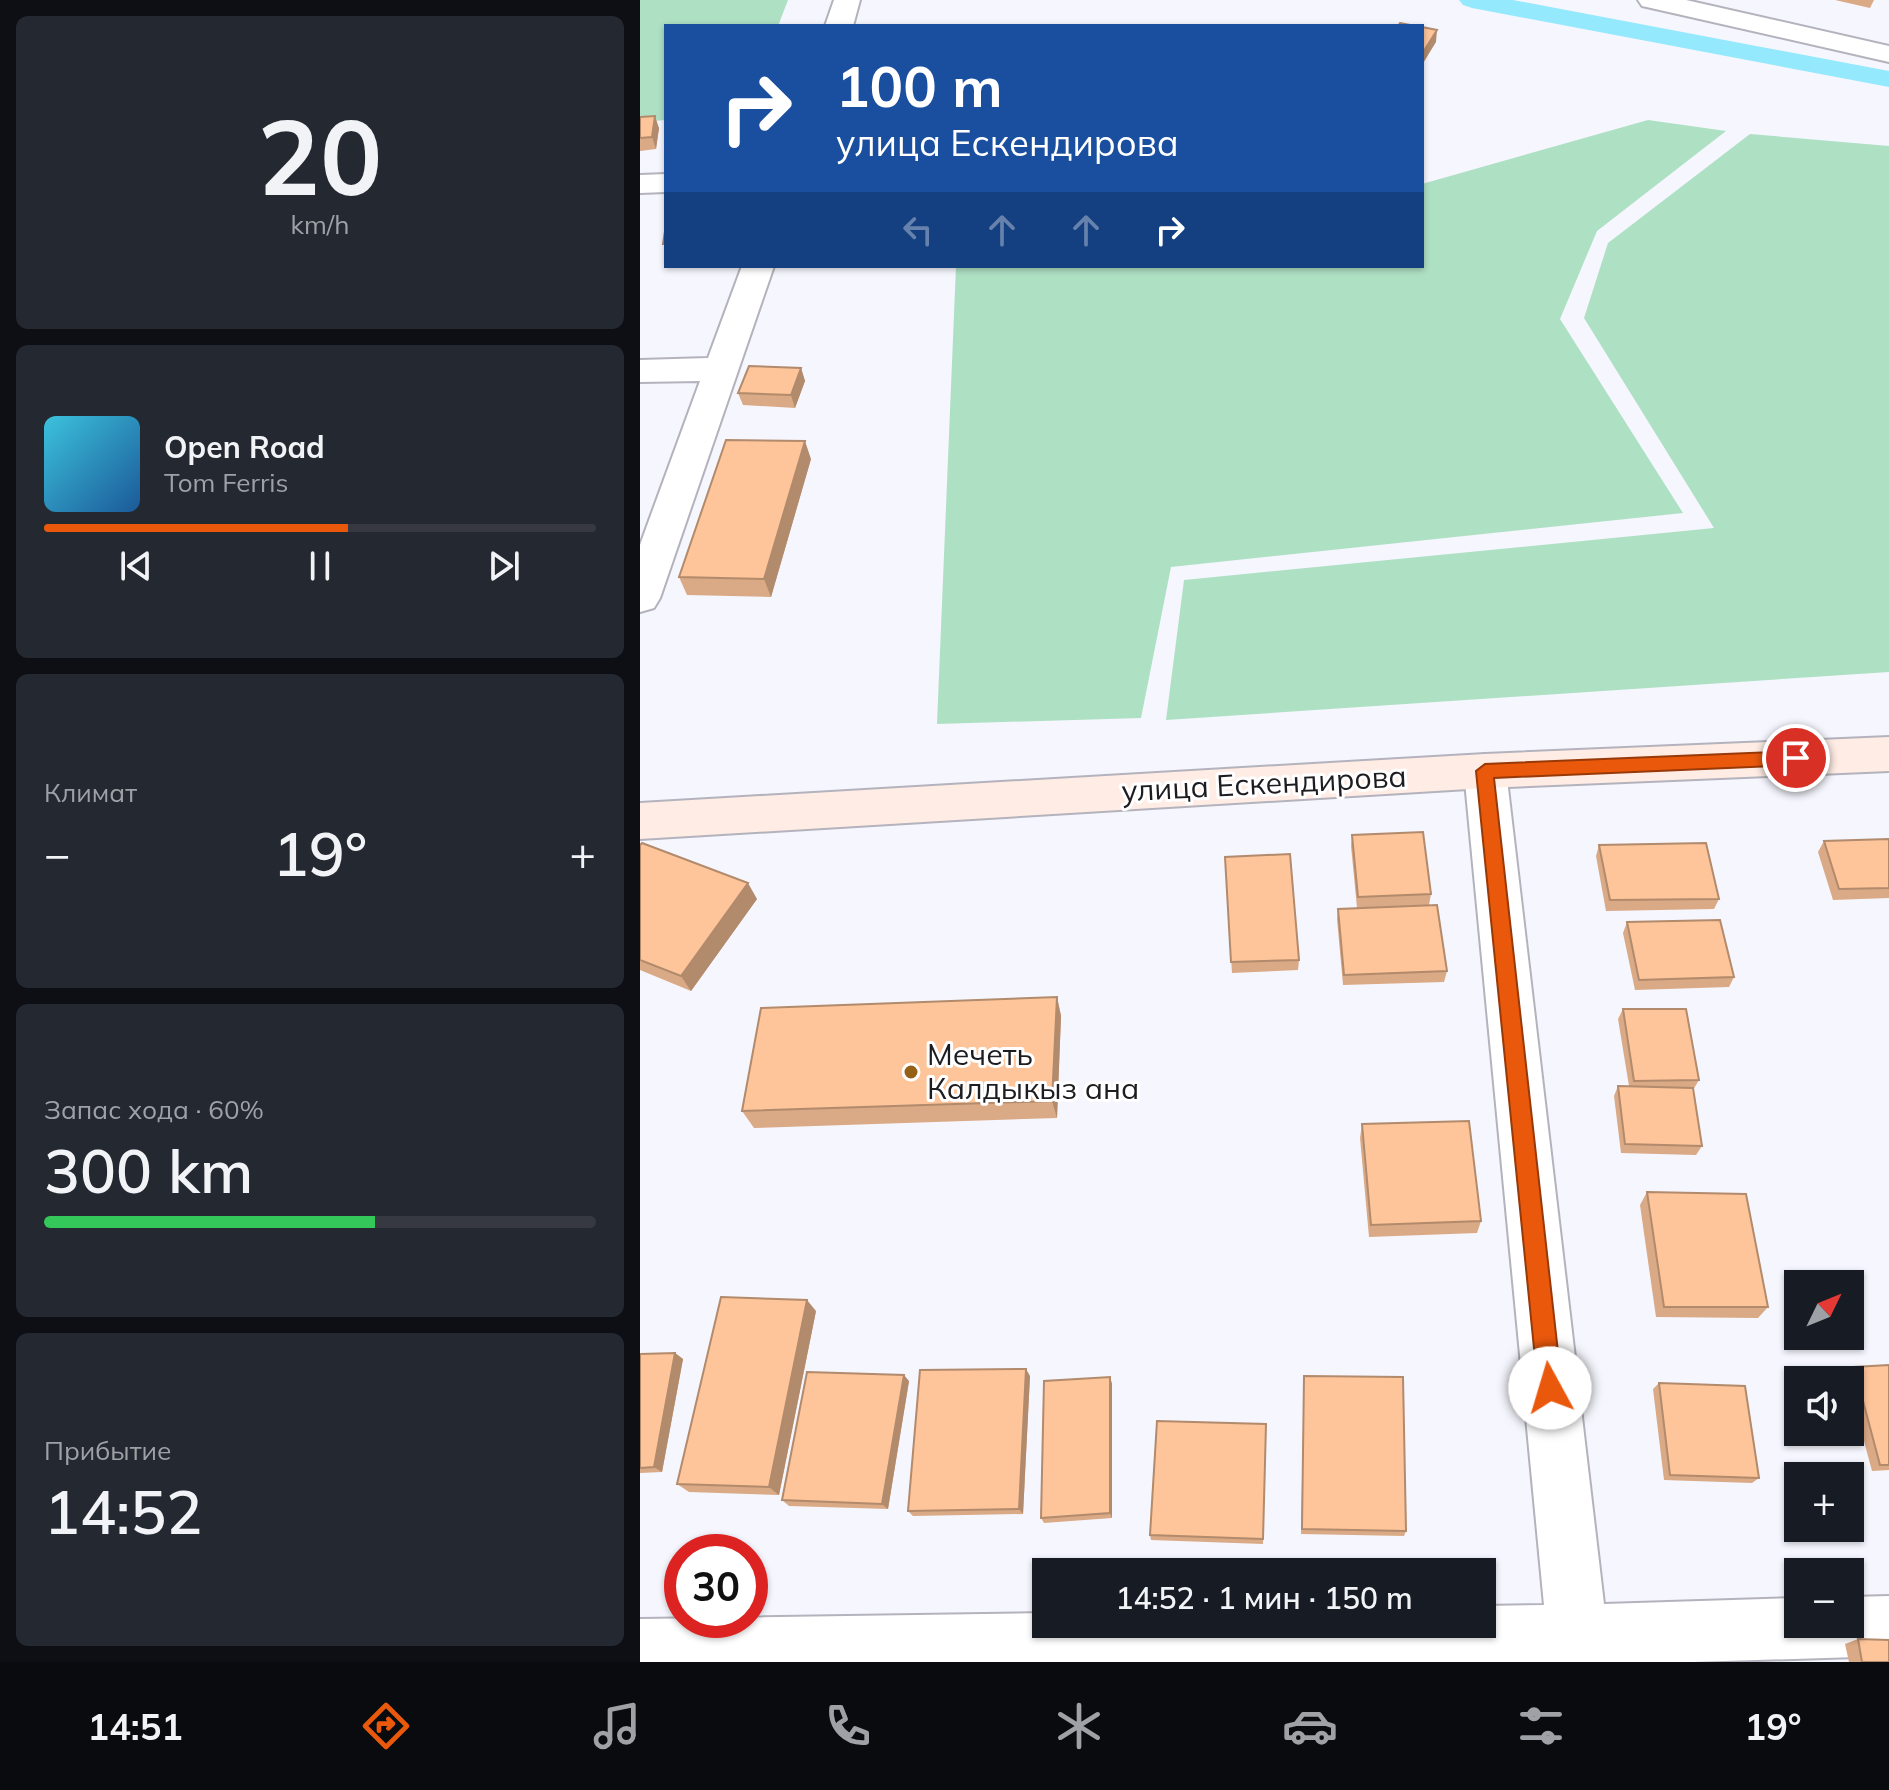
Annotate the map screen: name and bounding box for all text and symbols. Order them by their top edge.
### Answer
text: 100 m [836,51,1003,121]
icon: right [704,56,808,160]
text: 20 [258,90,382,221]
text: улица Ескендирова [836,120,1179,165]
text: km/h [291,208,349,241]
icon: left [896,208,940,252]
icon: ahead [980,208,1024,252]
icon: ahead [1064,208,1108,252]
icon: right [1148,208,1192,252]
text: Open Road [164,428,325,466]
text: Tom Ferris [164,466,288,499]
icon: previous [114,544,158,588]
icon: pause [298,544,342,588]
icon: next [482,544,526,588]
pin [1762,724,1830,792]
icon: arrive [1774,736,1818,780]
street label: улица Ескендирова [1120,757,1408,809]
text: Климат [44,776,137,809]
text: 19° [273,816,367,891]
text: − [44,826,70,881]
text: + [570,826,596,881]
place label: Мечеть Калдыкыз ана [927,1035,1139,1107]
marker: Мечеть Калдыкыз ана [902,1063,920,1081]
text: Запас хода · 60% [44,1093,264,1126]
text: 300 km [44,1133,253,1208]
north arrow [1784,1270,1864,1350]
map controls [1784,1270,1864,1638]
position arrow [1508,1346,1592,1430]
button: sound [1784,1366,1864,1446]
text: Прибытие [44,1434,171,1467]
button: + [1784,1462,1864,1542]
text: 14:52 [44,1474,202,1549]
speed limit sign: 30 [664,1534,768,1638]
button: − [1784,1558,1864,1638]
text: 14:52 · 1 мин · 150 m [1115,1579,1413,1617]
icon: directions [358,1698,414,1754]
icon: music [589,1698,645,1754]
icon: phone [820,1698,876,1754]
icon: climate [1051,1698,1107,1754]
icon: car [1282,1698,1338,1754]
icon: filters [1513,1698,1569,1754]
text: 14:51 [88,1704,183,1749]
text: 19° [1745,1704,1801,1749]

